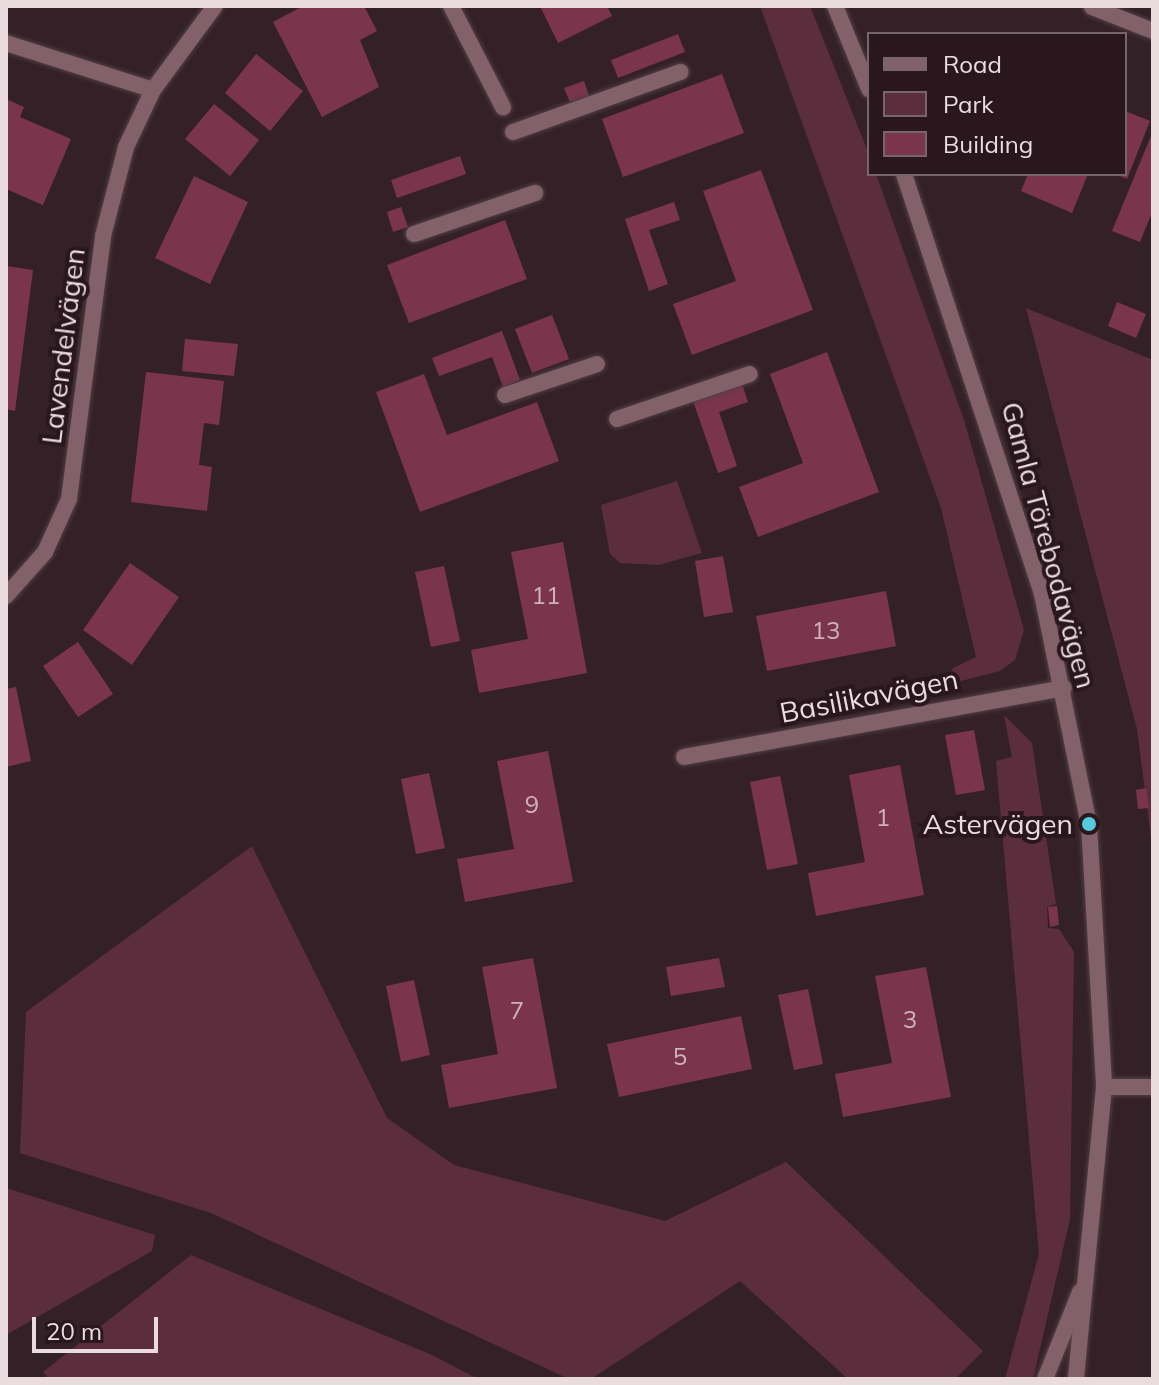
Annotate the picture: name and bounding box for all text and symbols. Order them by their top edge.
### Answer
legend [867,32,1127,176]
text: Road [943,49,1002,79]
text: Park [943,89,994,119]
text: Building [943,129,1033,159]
street label: Lavendelvägen [34,246,92,446]
street label: Gamla Törebodavägen [995,398,1103,692]
house number: 11 [532,582,560,610]
house number: 13 [812,617,840,645]
street label: Basilikavägen [777,662,961,730]
house number: 9 [525,791,539,819]
house number: 1 [876,804,890,832]
place label: Astervägen [923,807,1073,841]
marker: Astervägen [1080,815,1098,833]
house number: 7 [510,997,524,1025]
house number: 3 [903,1006,917,1034]
house number: 5 [673,1043,687,1071]
scale bar [36,1301,162,1351]
text: 20 m [46,1316,102,1346]

